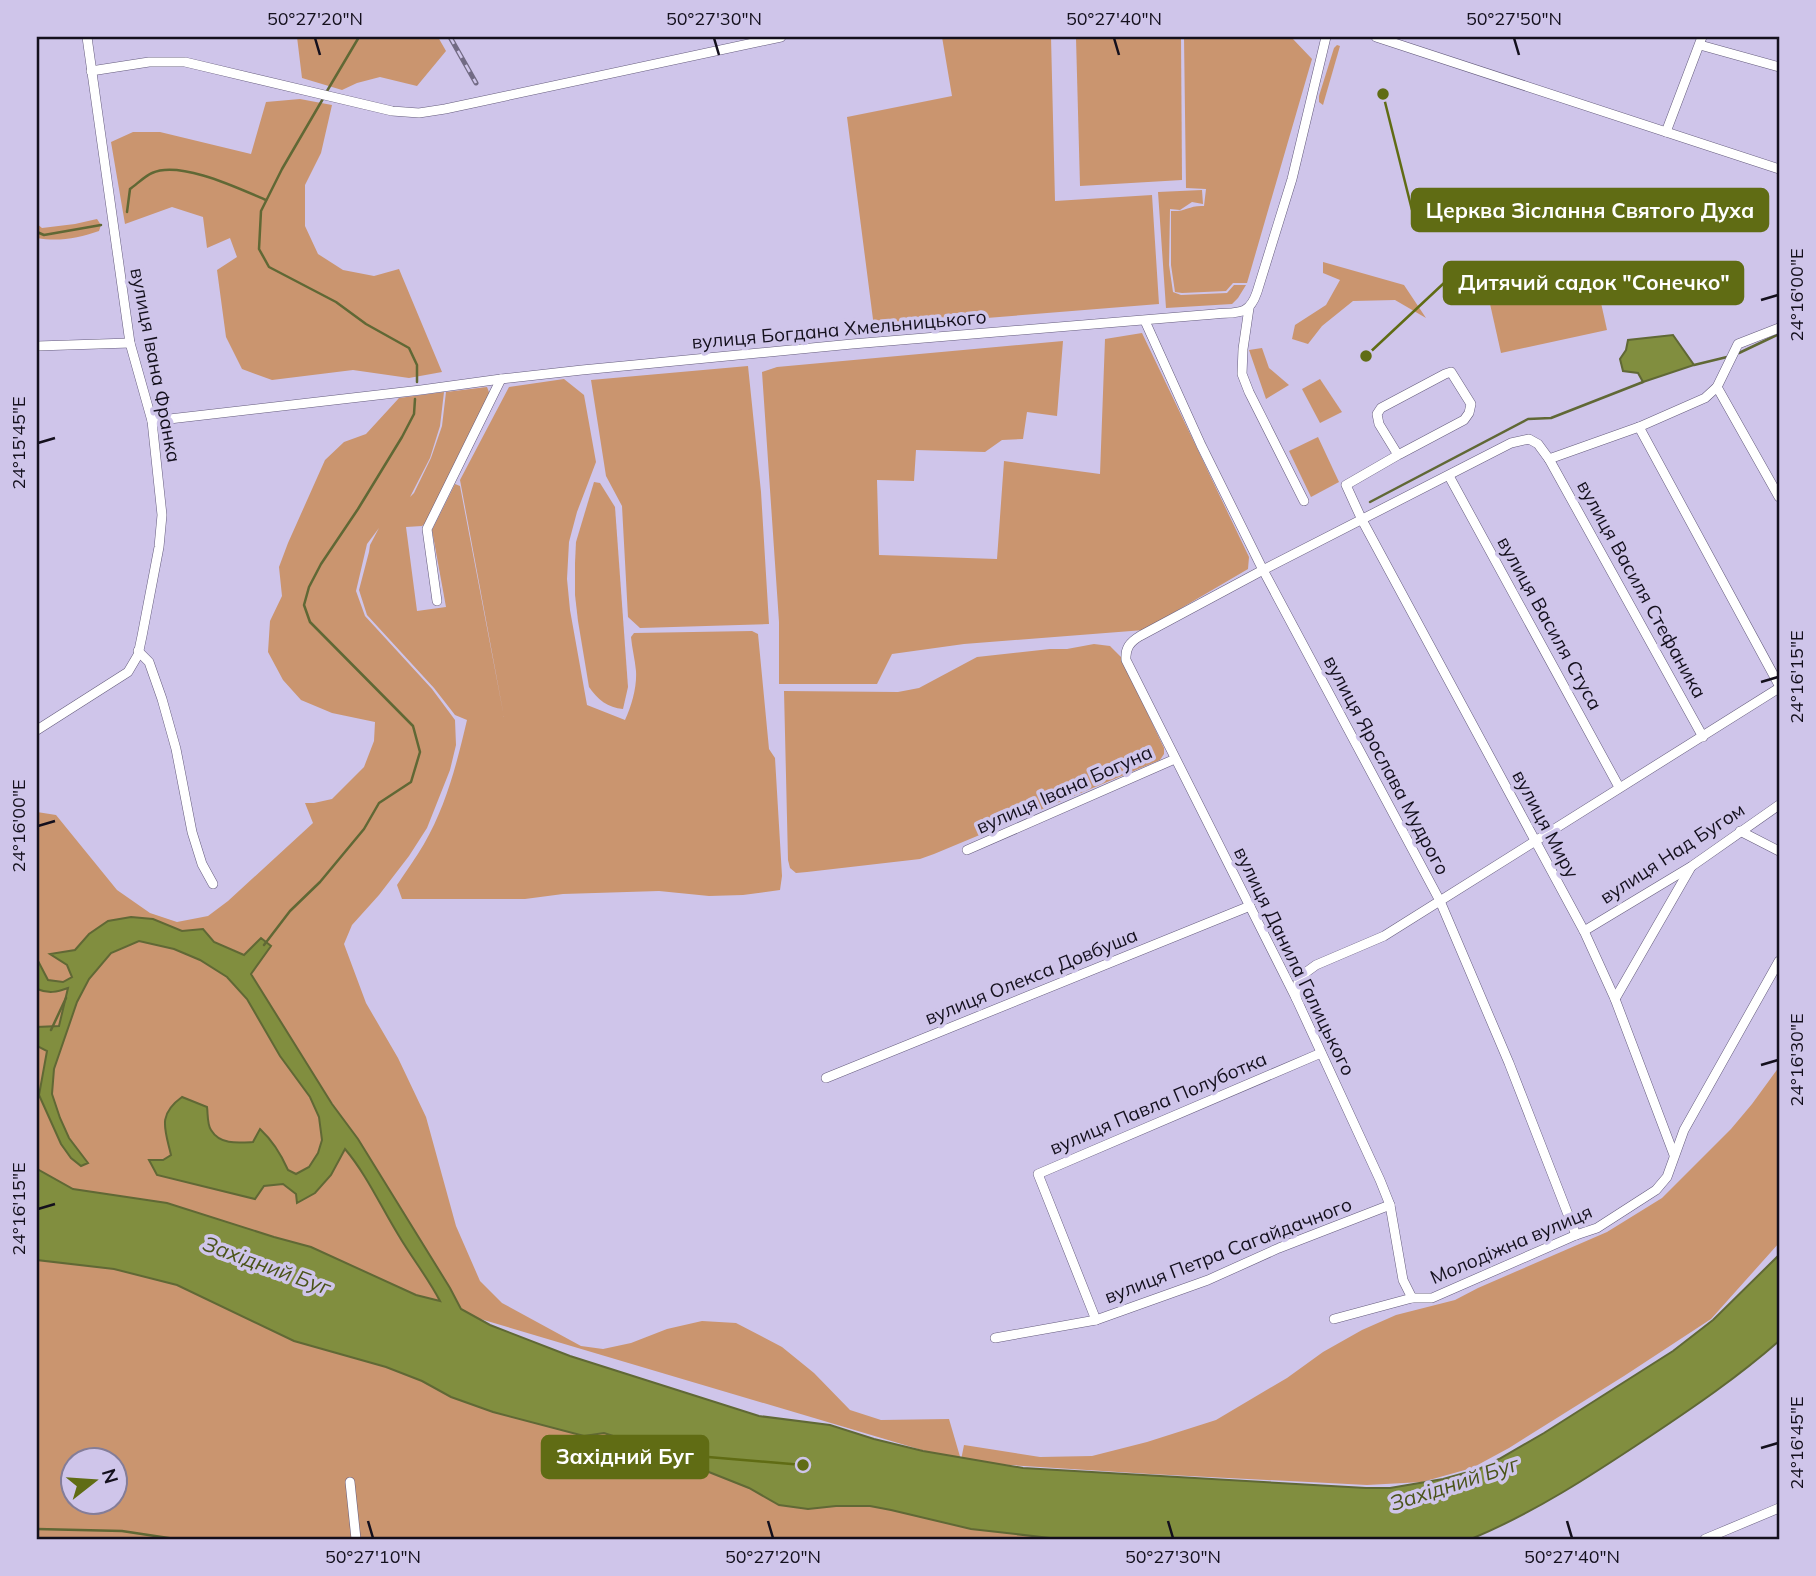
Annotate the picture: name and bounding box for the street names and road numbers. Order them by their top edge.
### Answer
street label: вулиця Івана Франка [125,266,187,464]
street label: вулиця Богдана Хмельницького [691,304,987,354]
street label: вулиця Василя Стефаника [1572,476,1712,702]
street label: вулиця Василя Стуса [1492,532,1608,714]
street label: вулиця Ярослава Мудрого [1319,651,1455,879]
street label: вулиця Івана Богуна [972,739,1156,839]
street label: вулиця Миру [1507,766,1585,882]
street label: вулиця Над Бугом [1595,797,1749,909]
street label: вулиця Данила Галицького [1229,843,1361,1079]
street label: вулиця Олекса Довбуша [921,922,1141,1030]
street label: вулиця Павла Полуботка [1046,1046,1270,1160]
street label: вулиця Петра Сагайдачного [1101,1192,1355,1308]
street label: Молодіжна вулиця [1426,1199,1596,1289]

